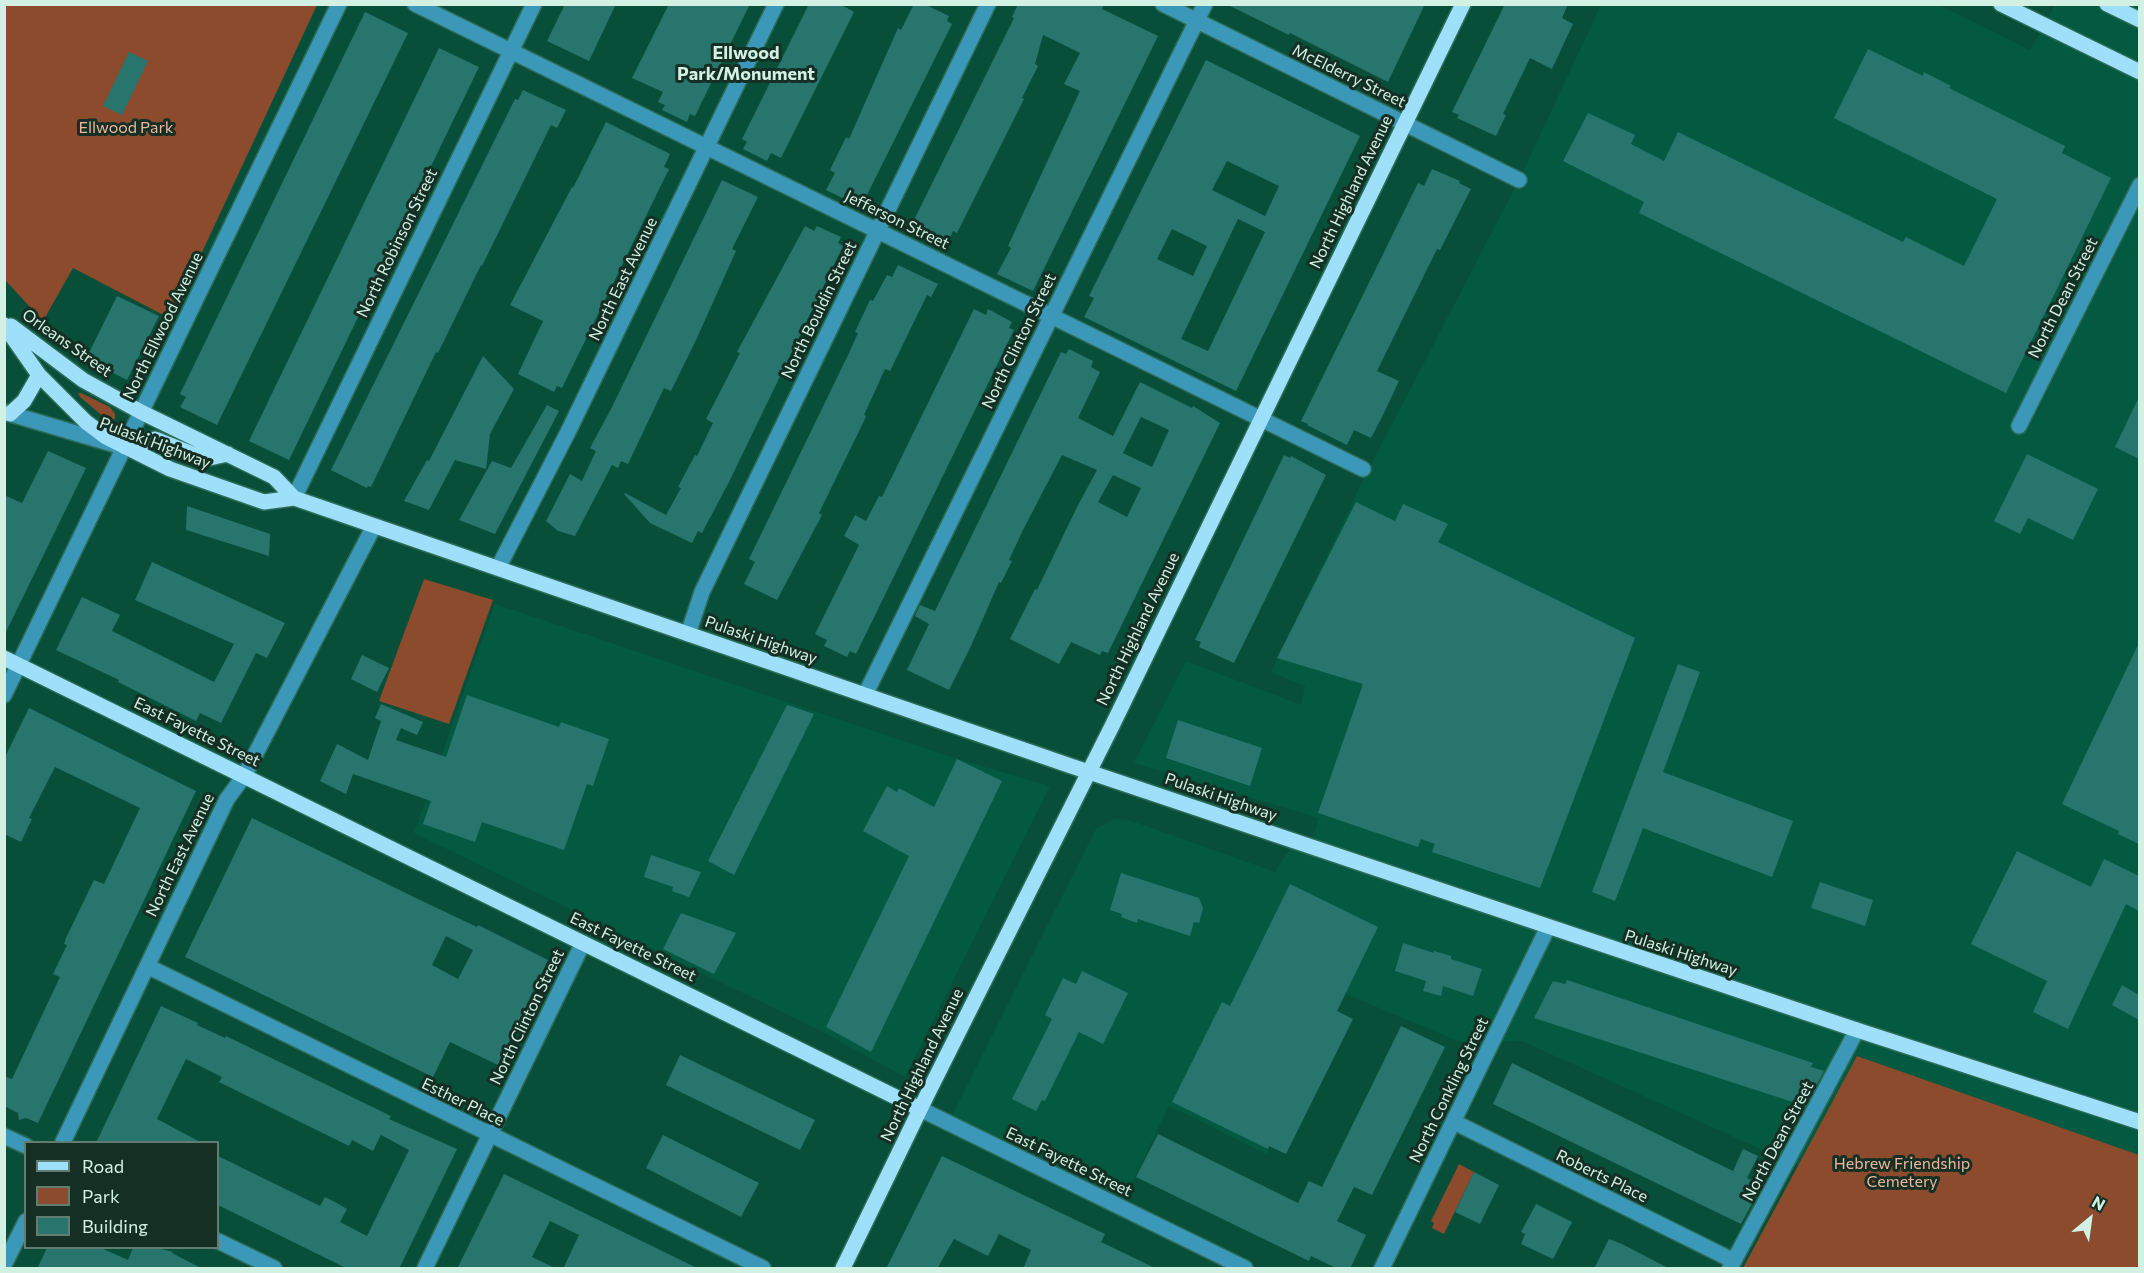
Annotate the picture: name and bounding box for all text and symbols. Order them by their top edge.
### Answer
street label: McElderry Street [1289,40,1409,112]
district label: Ellwood Park/Monument [677,42,815,84]
street label: North Highland Avenue [1306,112,1396,272]
park label: Ellwood Park [78,118,174,138]
street label: North Robinson Street [353,165,441,321]
street label: Jefferson Street [842,186,952,254]
street label: North East Avenue [585,214,661,344]
street label: North Dean Street [2024,234,2102,362]
street label: North Bouldin Street [777,238,861,382]
street label: North Ellwood Avenue [119,249,207,403]
street label: North Clinton Street [978,270,1060,412]
street label: Orleans Street [18,305,116,381]
street label: Pulaski Highway [97,413,213,473]
street label: North Highland Avenue [1093,549,1183,709]
street label: Pulaski Highway [702,612,820,668]
street label: East Fayette Street [131,693,263,771]
street label: Pulaski Highway [1162,769,1280,825]
street label: North East Avenue [142,790,218,920]
street label: East Fayette Street [567,908,699,986]
street label: Pulaski Highway [1622,926,1740,980]
street label: North Clinton Street [486,946,568,1088]
street label: North Highland Avenue [877,985,967,1145]
street label: North Conkling Street [1405,1014,1493,1166]
street label: Esther Place [419,1074,507,1130]
street label: North Dean Street [1738,1078,1818,1204]
street label: East Fayette Street [1003,1123,1135,1201]
legend [24,1141,219,1249]
street label: Roberts Place [1553,1146,1651,1206]
park label: Hebrew Friendship Cemetery [1834,1154,1970,1192]
text: Road [82,1155,124,1177]
text: Park [82,1185,120,1207]
north arrow [2060,1189,2120,1249]
text: N [2089,1192,2109,1214]
text: Building [82,1215,148,1237]

